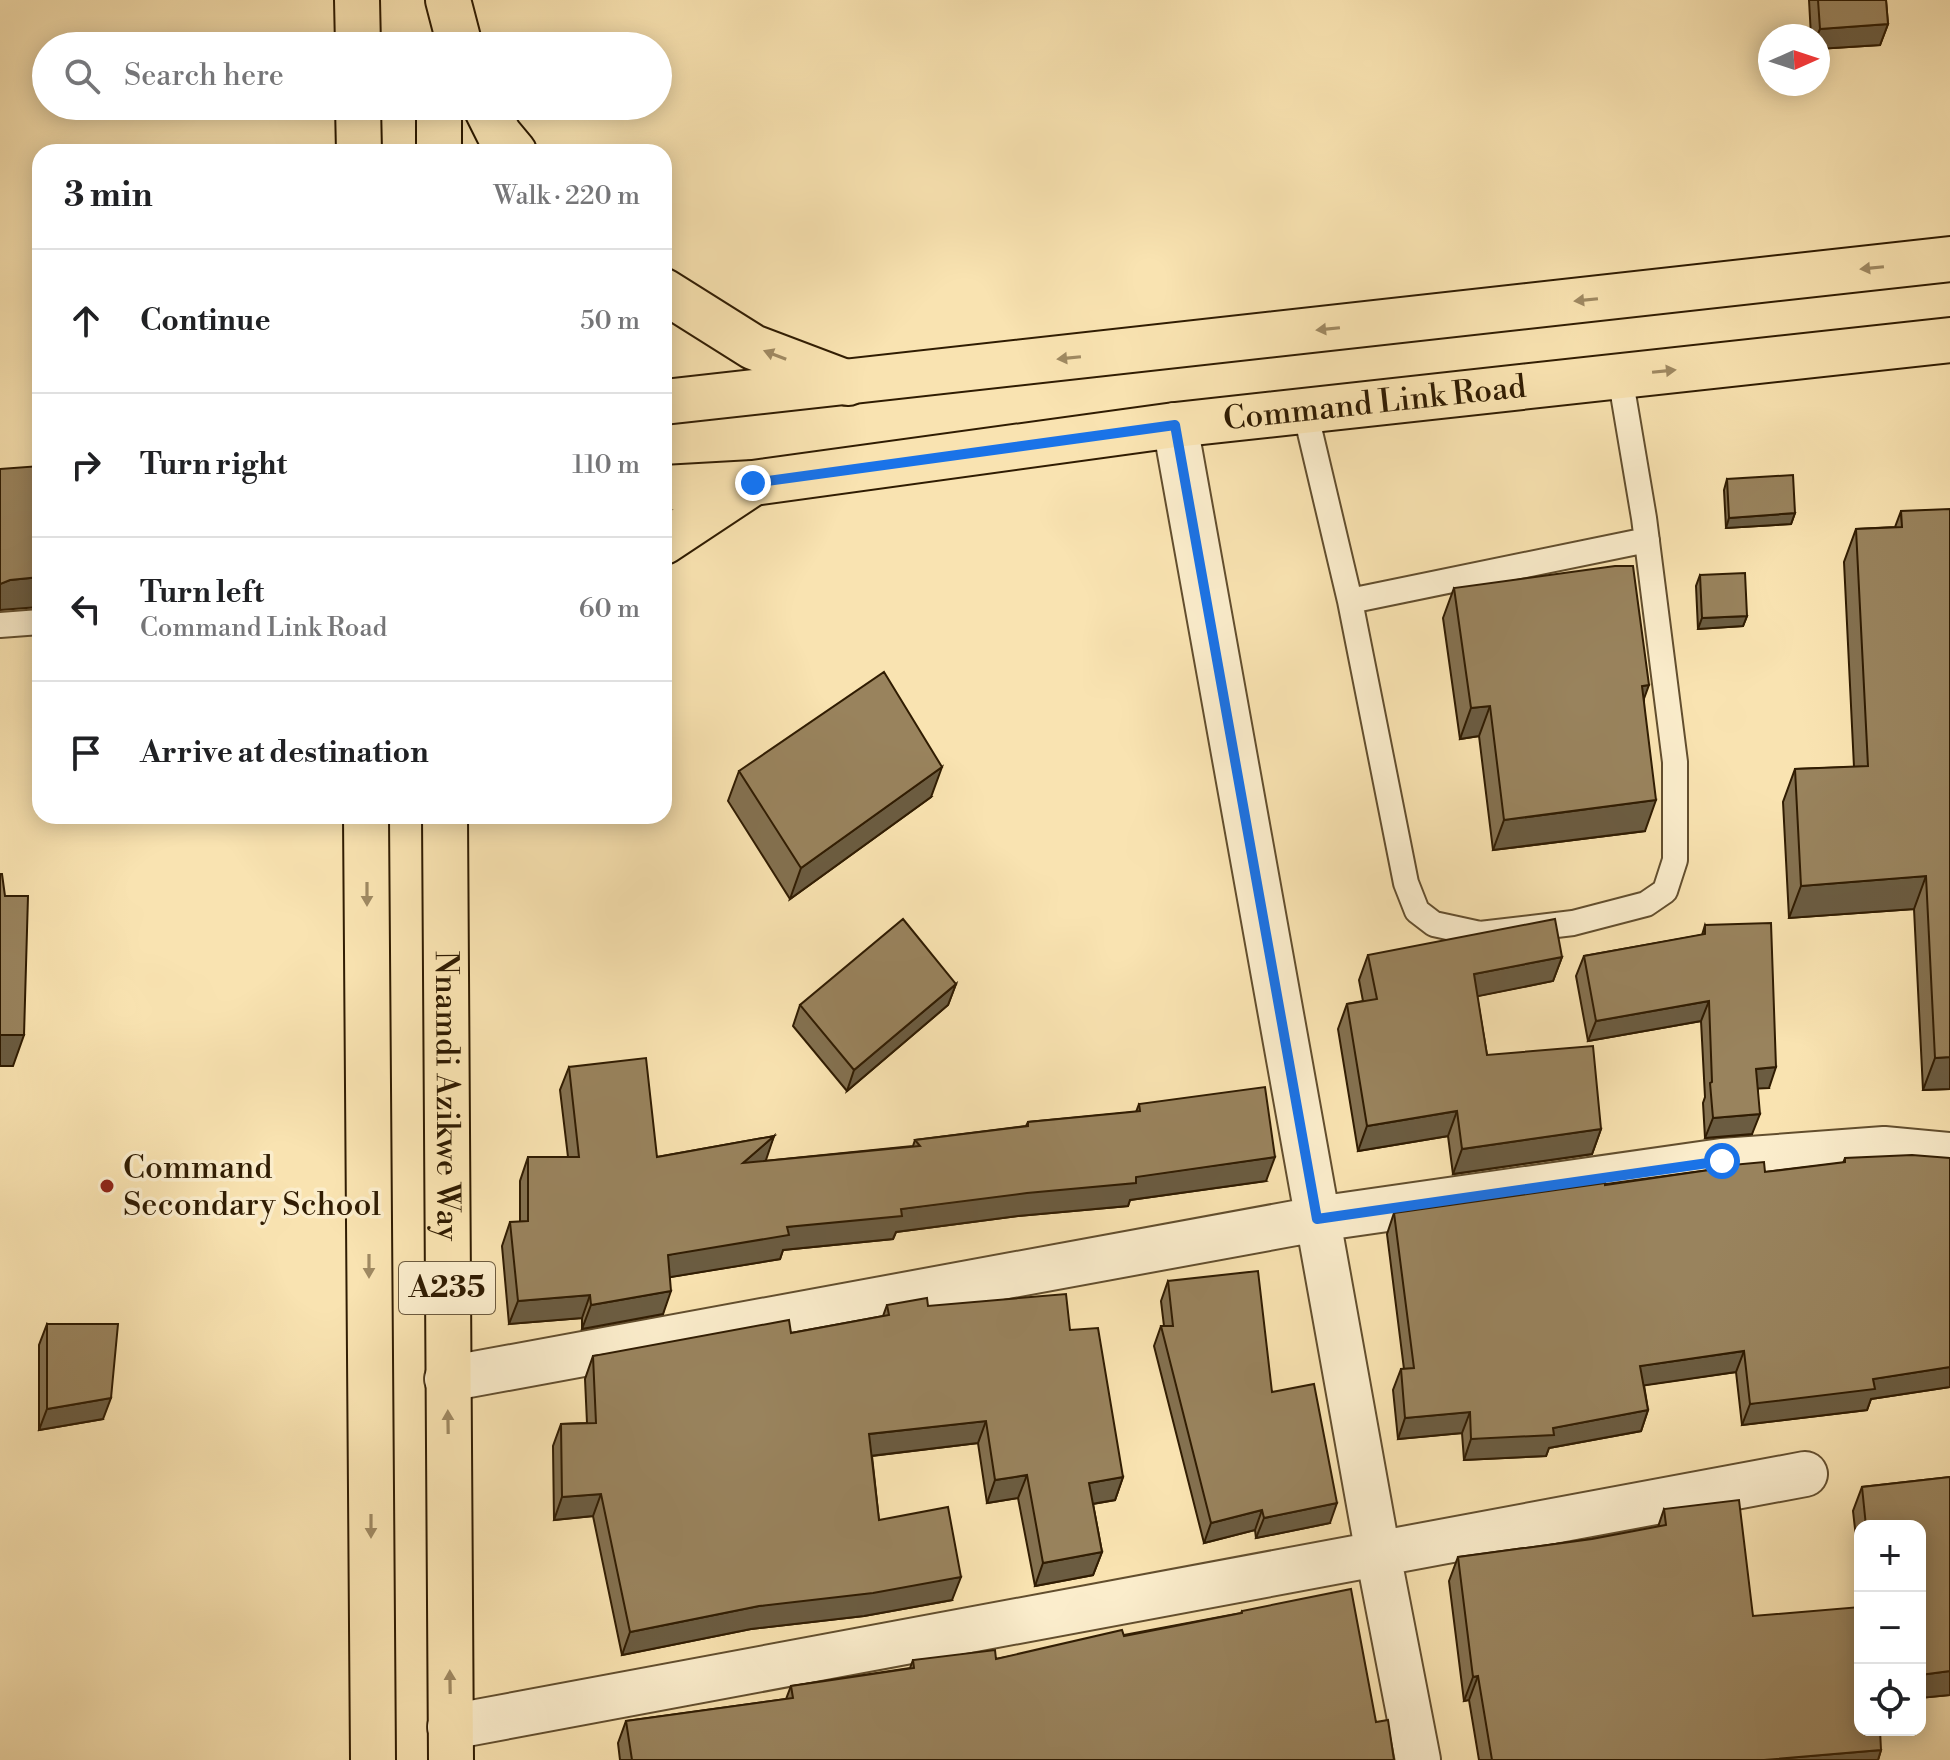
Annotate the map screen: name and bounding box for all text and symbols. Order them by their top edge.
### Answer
north arrow [1758,24,1830,96]
search box [32,32,672,120]
icon: search [60,54,104,98]
text: Search here [124,57,284,95]
text: 3 min [64,175,153,217]
text: Walk · 220 m [494,180,640,212]
one-way arrow [1860,262,1885,275]
one-way arrow [1573,294,1598,307]
icon: ahead [64,299,108,343]
text: Continue [140,302,271,340]
text: 50 m [580,305,640,337]
one-way arrow [1315,322,1340,335]
one-way arrow [763,348,787,361]
one-way arrow [1057,351,1082,364]
one-way arrow [1652,365,1677,378]
street label: Command Link Road [1221,367,1528,440]
icon: right [64,443,108,487]
text: Turn right [140,446,287,484]
text: 110 m [572,449,640,481]
route end [735,465,771,501]
text: Turn left [140,574,264,612]
icon: left [64,587,108,631]
text: 60 m [579,593,640,625]
text: Command Link Road [140,612,387,644]
icon: arrive [64,731,108,775]
text: Arrive at destination [140,734,429,772]
one-way arrow [361,882,373,907]
street label: Nnamdi Azikwe Way [426,951,468,1242]
route start [1704,1143,1740,1179]
place label: Command Secondary School [123,1148,382,1225]
marker: Command Secondary School [98,1177,116,1195]
one-way arrow [363,1254,375,1279]
road number: A235 [399,1262,495,1314]
one-way arrow [442,1409,454,1434]
one-way arrow [365,1514,377,1539]
map controls [1854,1520,1926,1736]
button: + [1854,1520,1926,1592]
button: − [1854,1592,1926,1664]
button: locate [1854,1664,1926,1736]
one-way arrow [444,1669,456,1694]

